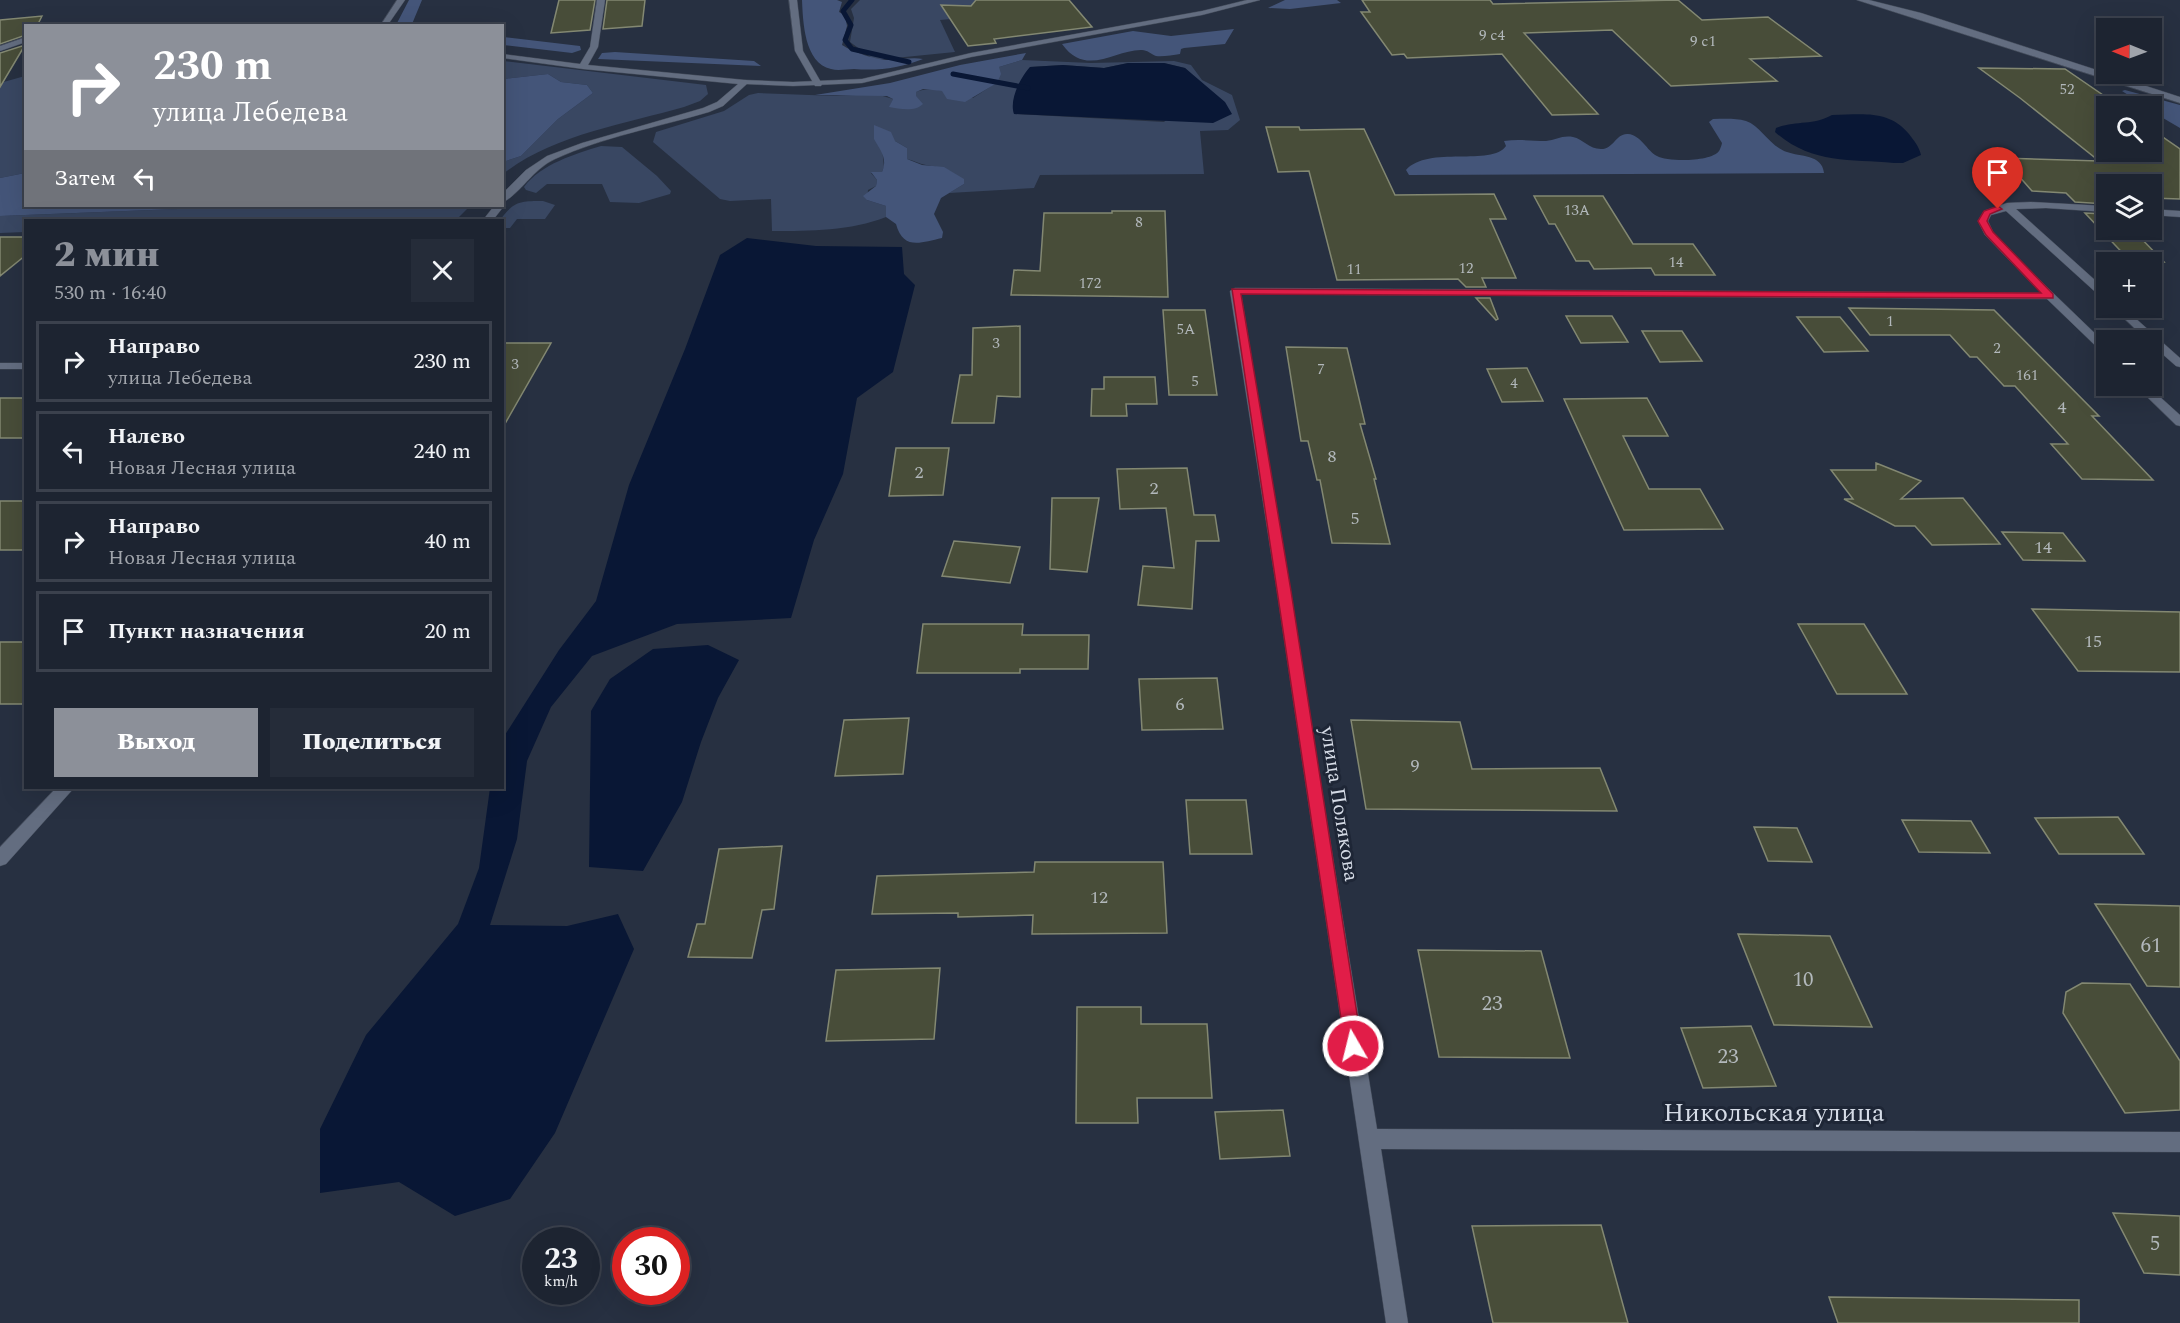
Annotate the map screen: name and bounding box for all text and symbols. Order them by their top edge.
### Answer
north arrow [2096,18,2162,84]
map controls [2096,18,2162,396]
house number: 9 c4 [1479,24,1505,47]
house number: 9 c1 [1690,30,1716,53]
text: 230 m [153,35,272,98]
icon: right [54,48,132,126]
house number: 52 [2059,78,2075,101]
text: улица Лебедева [153,92,348,134]
button: search [2096,96,2162,162]
pin [1972,147,2023,209]
icon: arrive [1981,156,2014,189]
text: Затем [54,162,116,195]
icon: left [128,162,161,195]
button: layers [2096,174,2162,240]
house number: 13А [1564,199,1590,222]
house number: 8 [1135,211,1143,234]
text: 2 мин [54,228,159,283]
button: close [411,239,474,302]
house number: 14 [1668,251,1684,274]
button: + [2096,252,2162,318]
house number: 12 [1458,257,1474,280]
house number: 11 [1346,258,1362,281]
house number: 172 [1079,272,1101,295]
text: 530 m · 16:40 [54,278,166,308]
house number: 1 [1886,310,1894,333]
house number: 5А [1177,318,1195,341]
text: Направо [108,330,200,363]
button: − [2096,330,2162,396]
house number: 3 [992,332,1000,355]
house number: 2 [1993,337,2001,360]
icon: right [57,345,90,378]
text: 230 m [414,345,471,378]
house number: 3 [511,353,519,376]
house number: 7 [1317,358,1325,381]
text: улица Лебедева [108,363,252,393]
house number: 161 [2016,364,2038,387]
house number: 5 [1191,370,1199,393]
house number: 4 [1510,372,1518,395]
house number: 4 [2058,394,2067,421]
text: Налево [108,420,185,453]
icon: left [57,435,90,468]
text: 240 m [414,435,471,468]
house number: 8 [1328,443,1337,470]
text: Новая Лесная улица [108,453,296,483]
house number: 2 [915,459,924,486]
house number: 2 [1150,475,1159,502]
house number: 5 [1351,505,1360,532]
text: Направо [108,510,200,543]
icon: right [57,525,90,558]
text: 40 m [425,525,471,558]
house number: 14 [2034,534,2052,561]
text: Новая Лесная улица [108,543,296,573]
icon: arrive [57,615,90,648]
text: Пункт назначения [108,615,305,648]
text: 20 m [425,615,471,648]
house number: 15 [2084,628,2102,655]
house number: 6 [1176,691,1185,718]
button: Выход [54,708,258,777]
button: Поделиться [270,708,474,777]
street label: улица Полякова [1311,723,1367,884]
house number: 9 [1411,752,1420,779]
house number: 12 [1090,884,1108,911]
house number: 61 [2141,930,2162,962]
house number: 10 [1793,964,1814,996]
house number: 23 [1482,988,1503,1020]
position arrow [1321,1014,1385,1078]
house number: 23 [1718,1041,1739,1073]
street label: Никольская улица [1663,1093,1885,1133]
speed limit sign: 30 [612,1227,690,1305]
house number: 5 [2150,1228,2160,1260]
text: 23 [544,1236,578,1282]
text: km/h [544,1270,578,1293]

